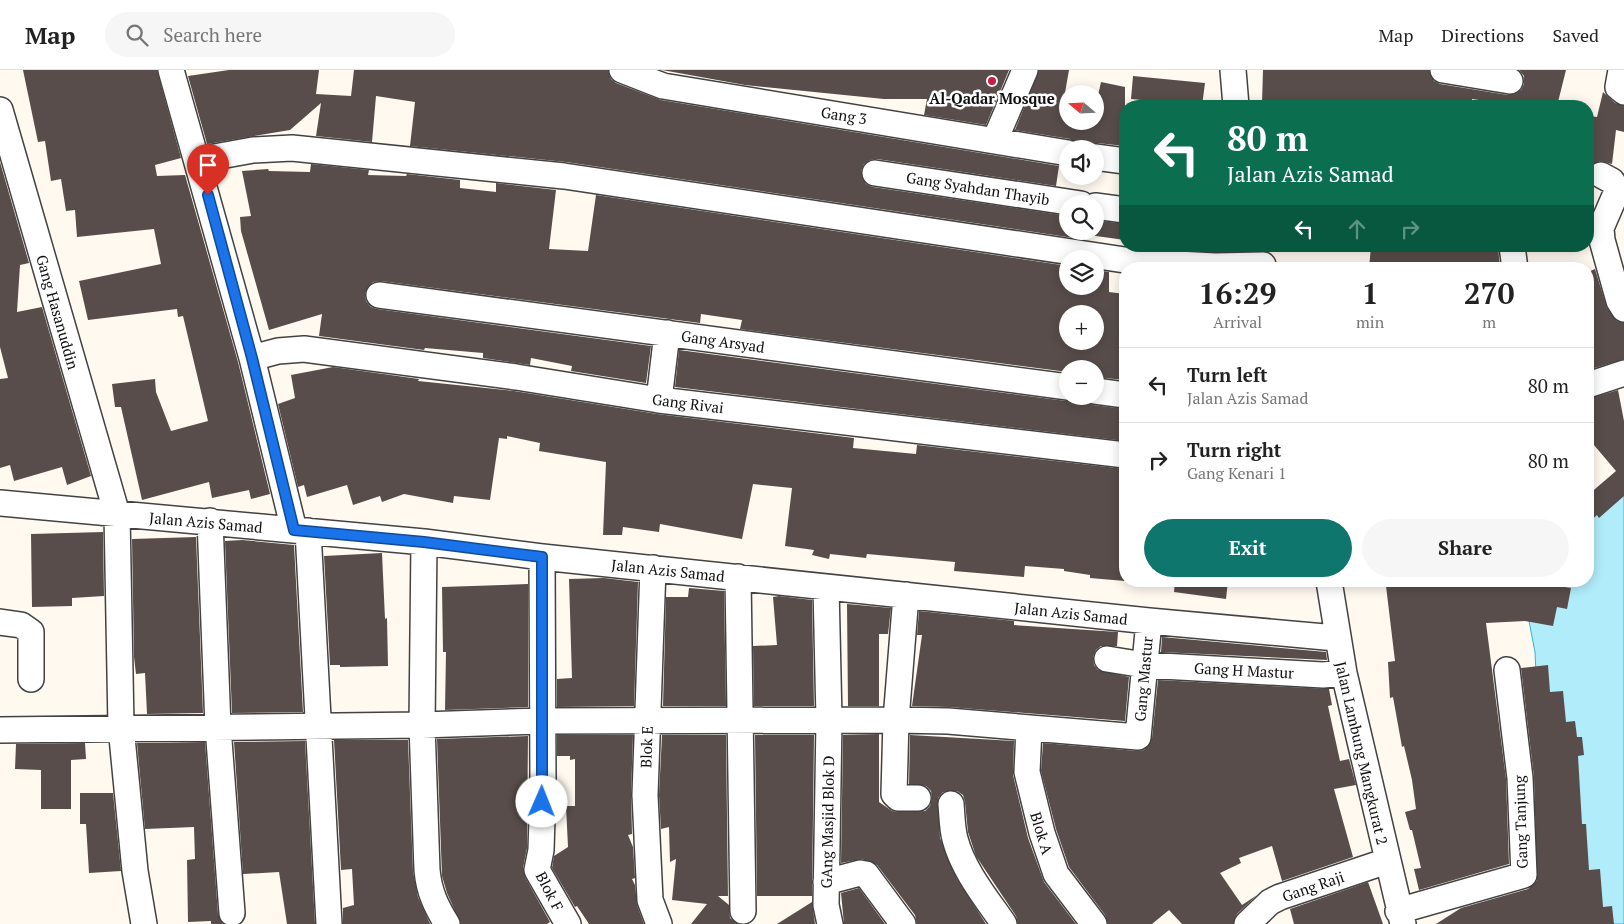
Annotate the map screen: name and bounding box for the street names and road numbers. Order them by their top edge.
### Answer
street label: Gang 3 [820,101,868,129]
street label: Gang Syahdan Thayib [905,167,1051,209]
street label: Gang Hasanuddin [32,252,84,372]
street label: Gang Arsyad [680,325,766,357]
street label: Gang Rivai [651,389,725,417]
street label: Jalan Azis Samad [148,507,264,537]
street label: Jalan Azis Samad [610,554,726,586]
street label: Jalan Azis Samad [1013,597,1129,629]
street label: Gang Mastur [1129,635,1157,722]
street label: Gang H Mastur [1194,657,1295,683]
street label: Jalan Lambung Mangkurat 2 [1331,659,1393,847]
street label: Blok E [635,726,657,768]
street label: GAng Masjid Blok D [816,755,838,889]
street label: Gang Tanjung [1508,774,1532,869]
street label: Blok A [1026,809,1058,857]
street label: Gang Raji [1279,866,1347,906]
street label: Blok F [532,868,568,914]

